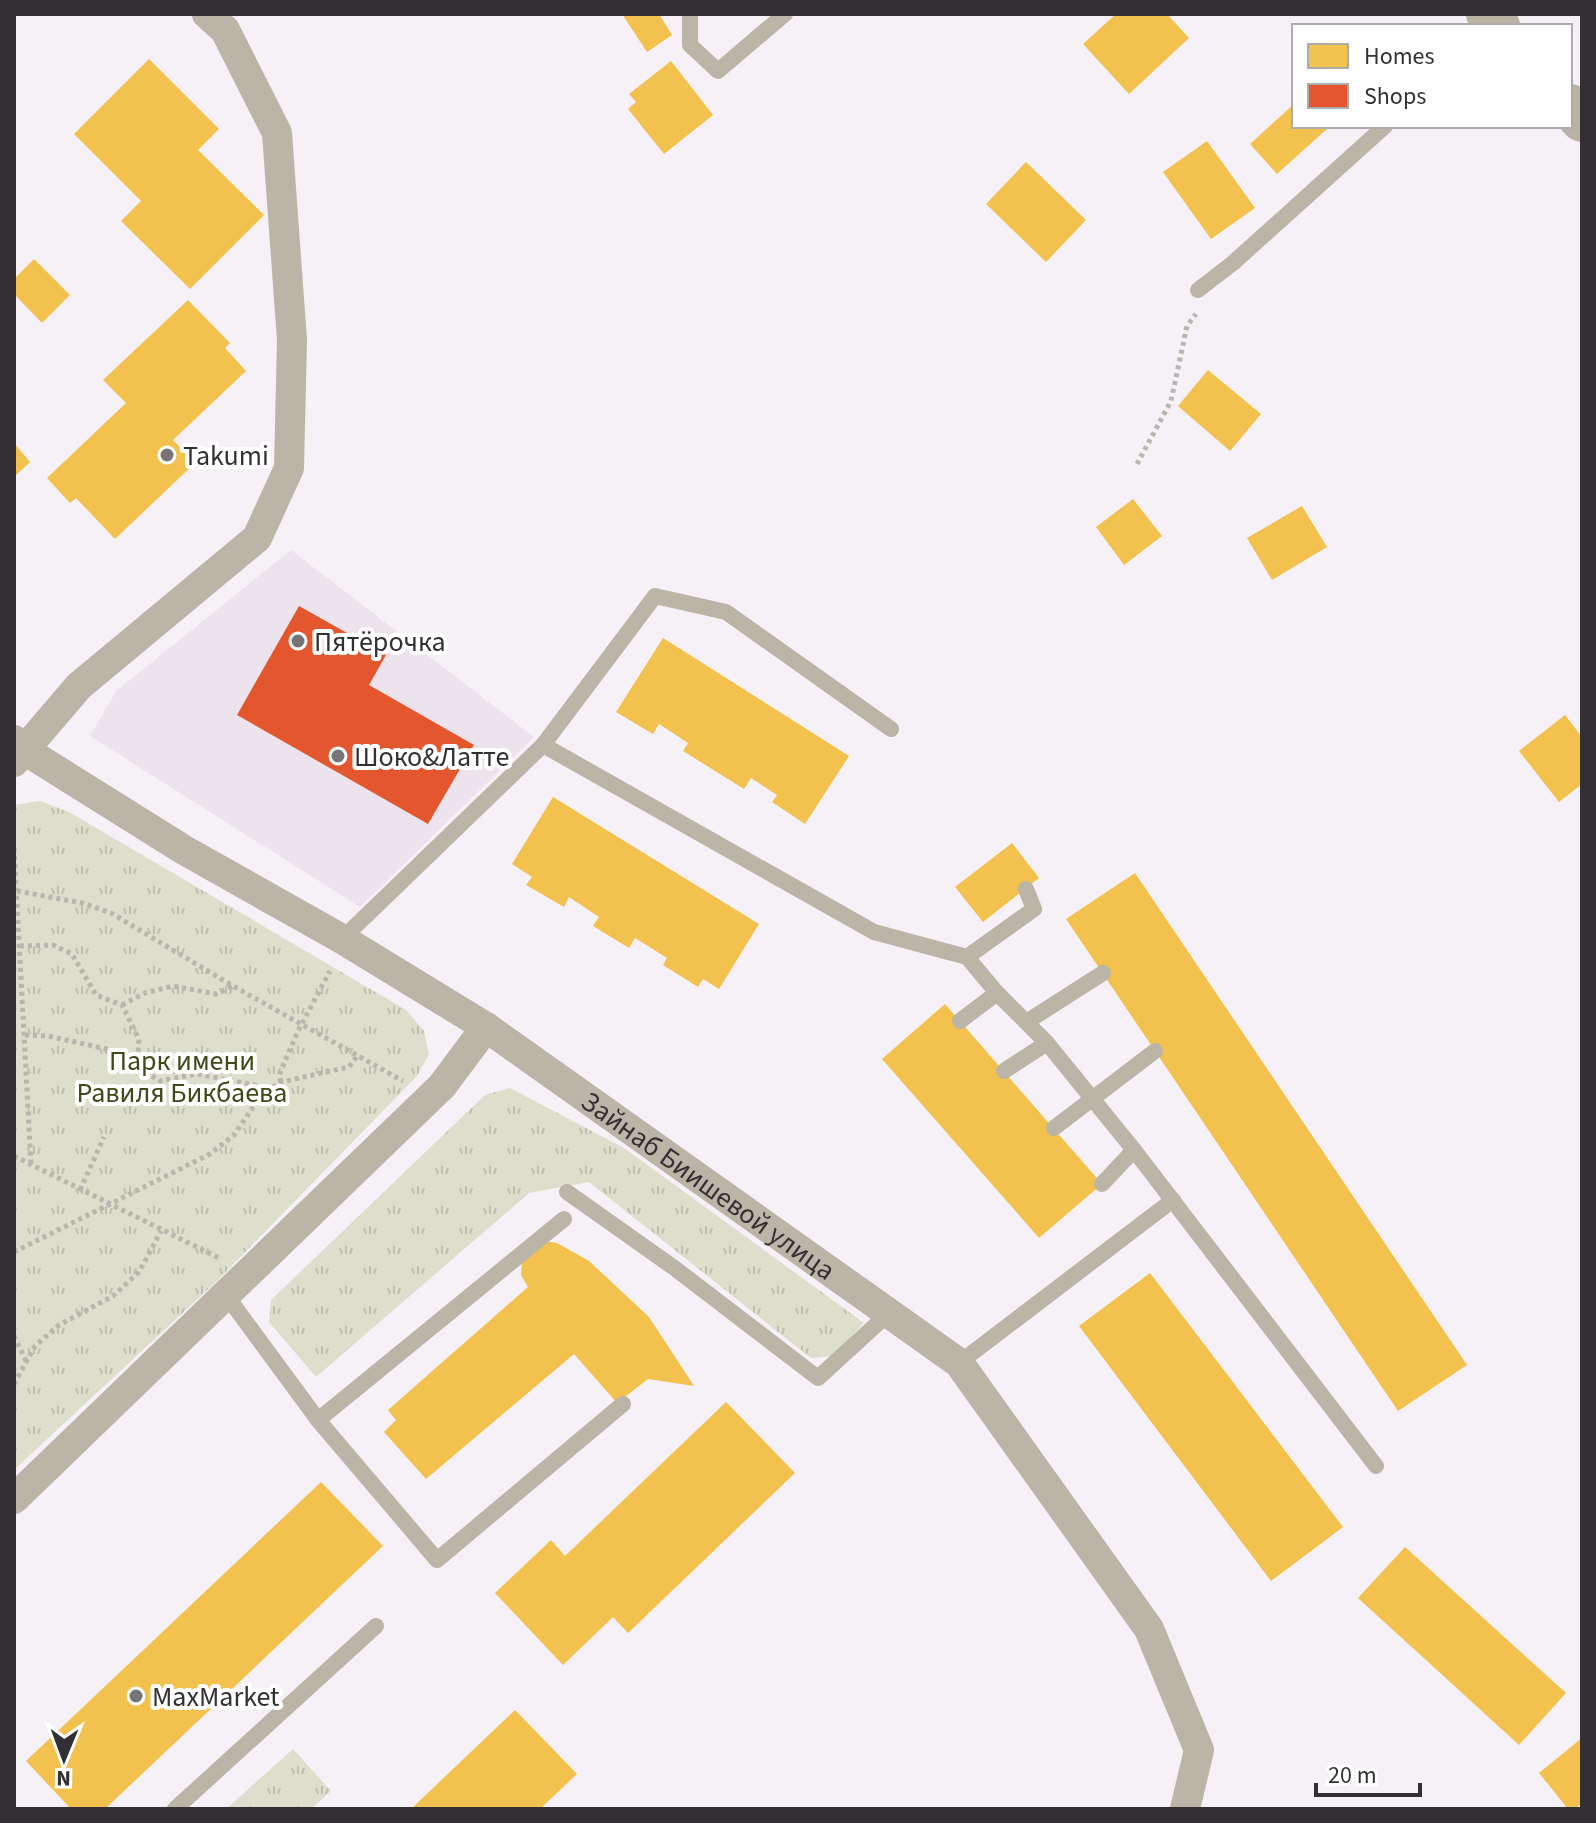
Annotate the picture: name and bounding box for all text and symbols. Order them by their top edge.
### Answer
legend [1292,24,1572,128]
text: Homes [1364,39,1435,74]
text: Shops [1364,79,1426,114]
place label: Takumi [183,436,269,476]
marker: Takumi [158,446,176,464]
place label: Пятёрочка [314,622,446,662]
marker: Пятёрочка [289,632,307,650]
place label: Шоко&Латте [354,737,509,777]
marker: Шоко&Латте [329,747,347,765]
park label: Парк имени Равиля Бикбаева [77,1041,287,1113]
street label: Зайнаб Биишевой улица [573,1082,843,1290]
place label: MaxMarket [152,1677,280,1717]
marker: MaxMarket [127,1687,145,1705]
north arrow [24,1719,104,1799]
scale bar [1316,1747,1420,1797]
text: 20 m [1328,1758,1377,1793]
text: N [56,1762,71,1794]

